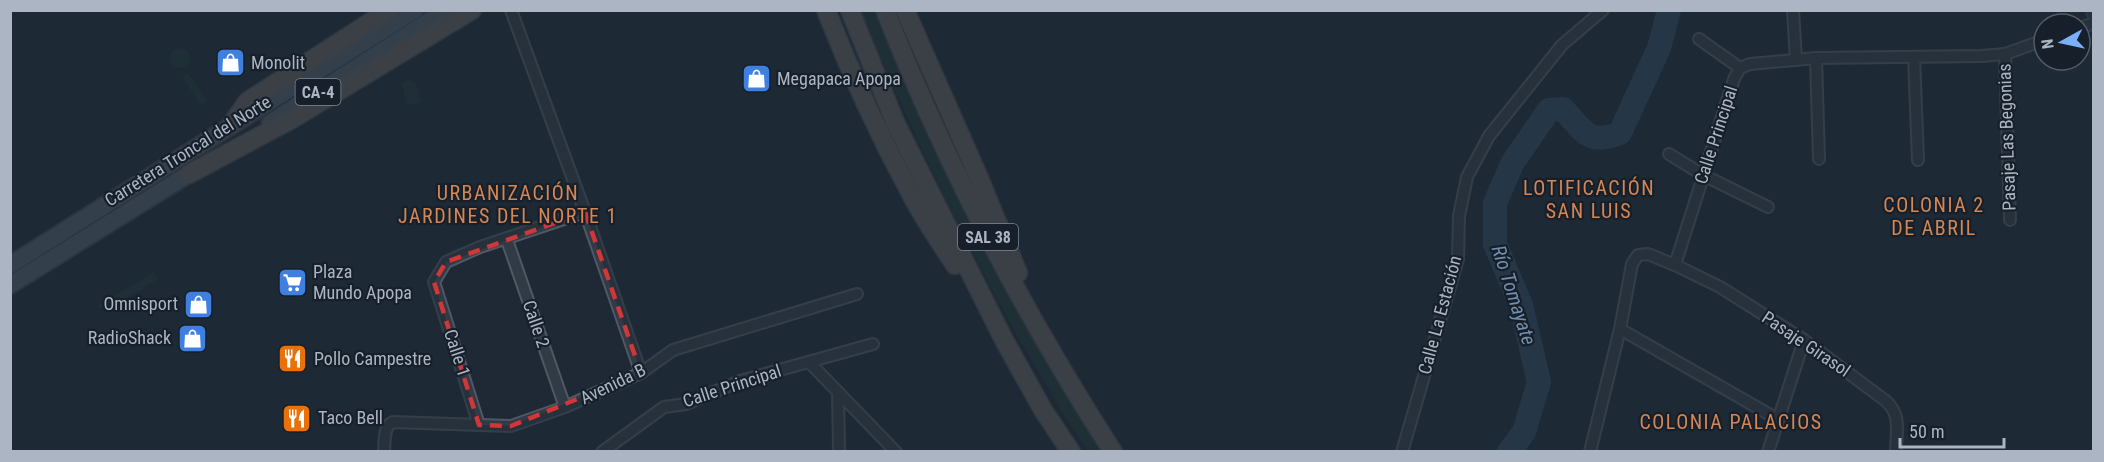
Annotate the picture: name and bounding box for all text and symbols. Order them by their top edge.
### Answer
north arrow [2032,12,2092,72]
text: N [2038,38,2058,50]
shop icon: Monolit [214,47,246,79]
place label: Monolit [251,52,305,73]
shop icon: Megapaca Apopa [740,63,772,95]
street label: Pasaje Las Begonias [1993,63,2020,211]
place label: Megapaca Apopa [777,68,901,89]
road number: CA-4 [296,79,340,105]
street label: Calle Principal [1690,83,1741,187]
street label: Carretera Troncal del Norte [101,91,275,210]
district label: LOTIFICACIÓN SAN LUIS [1523,176,1655,223]
district label: URBANIZACIÓN JARDINES DEL NORTE 1 [398,181,618,228]
district label: COLONIA 2 DE ABRIL [1883,193,1985,240]
road number: SAL 38 [958,224,1018,250]
water label: Río Tomayate [1487,242,1541,348]
street label: Calle La Estación [1414,253,1465,377]
place label: Plaza Mundo Apopa [313,261,412,303]
supermarket icon: Plaza Mundo Apopa [276,266,308,298]
shop icon: Omnisport [183,288,215,320]
place label: Omnisport [103,293,178,314]
street label: Calle 2 [519,297,554,350]
street label: Pasaje Girasol [1758,306,1854,381]
shop icon: RadioShack [176,322,208,354]
place label: RadioShack [88,327,171,348]
street label: Calle 1 [440,327,475,379]
restaurant icon: Pollo Campestre [277,343,309,375]
place label: Pollo Campestre [314,348,431,369]
street label: Avenida B [577,359,649,408]
street label: Calle Principal [680,360,784,411]
restaurant icon: Taco Bell [281,402,313,434]
place label: Taco Bell [318,407,383,428]
district label: COLONIA PALACIOS [1639,410,1823,434]
scale bar [1900,411,2004,449]
text: 50 m [1909,421,1944,442]

